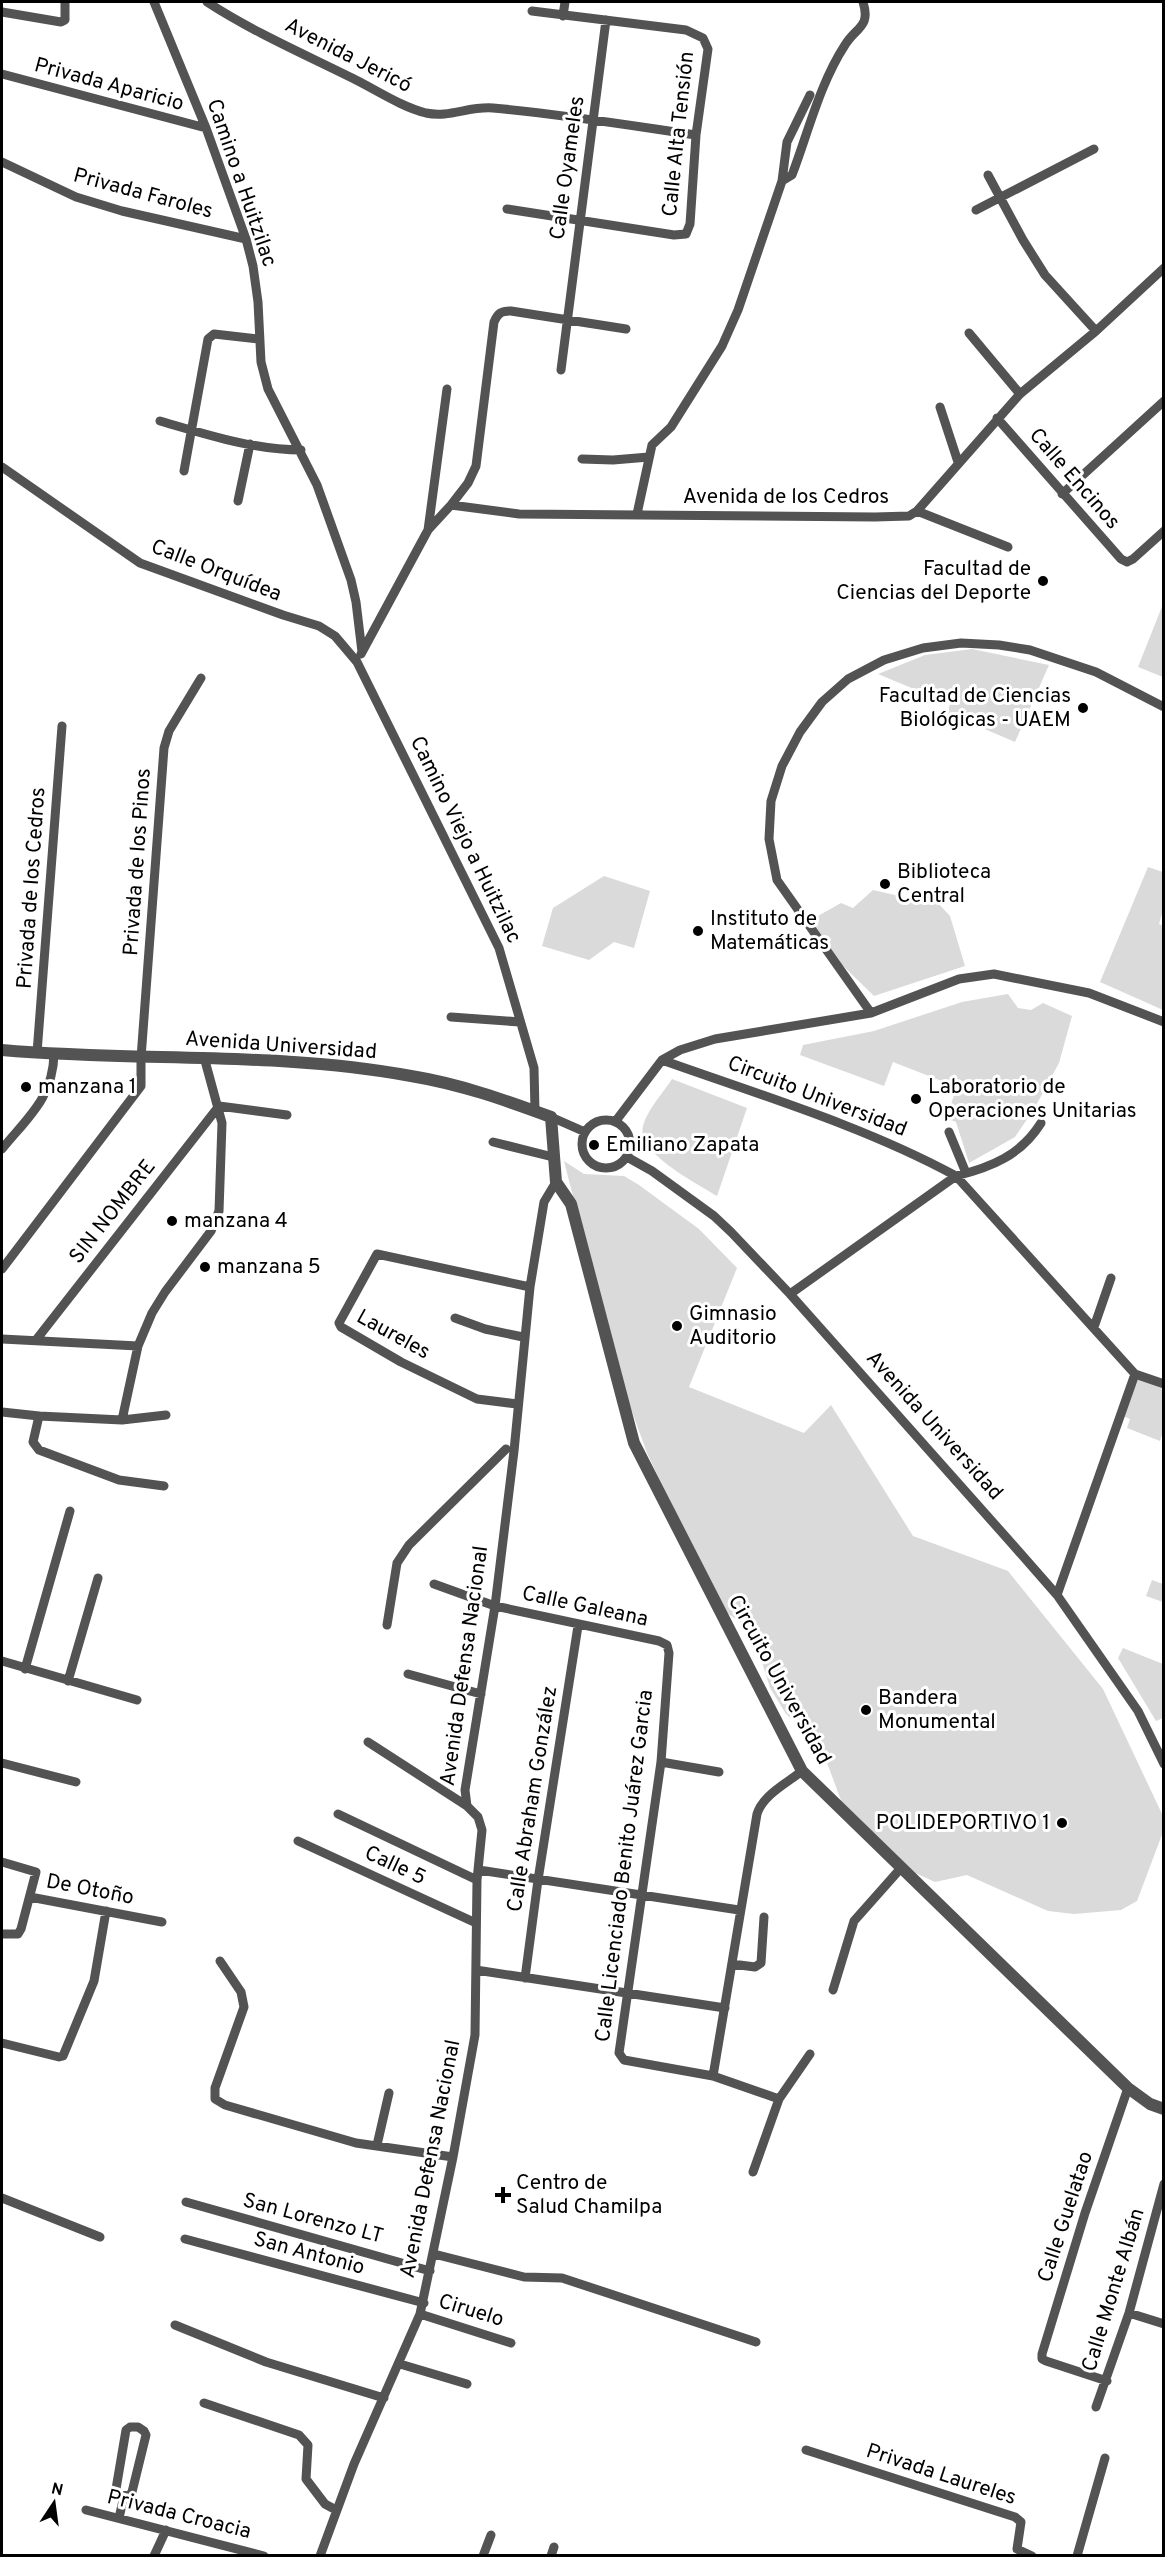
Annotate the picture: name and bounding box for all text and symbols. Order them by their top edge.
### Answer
street label: Avenida Jericó [280,12,416,100]
street label: Calle Alta Tensión [657,50,701,218]
street label: Privada Aparicio [31,52,187,118]
street label: Calle Oyameles [545,94,591,242]
street label: Camino a Huitzilac [200,96,282,270]
street label: Privada Faroles [70,162,216,226]
street label: Calle Encinos [1023,423,1125,535]
street label: Avenida de los Cedros [683,484,889,511]
street label: Calle Orquídea [147,534,285,608]
place label: Facultad de Ciencias del Deporte [836,556,1031,607]
marker: Facultad de Ciencias del Deporte [1036,574,1050,588]
place label: Facultad de Ciencias Biológicas - UAEM [879,683,1071,734]
marker: Facultad de Ciencias Biológicas - UAEM [1076,701,1090,715]
street label: Camino Viejo a Huitzilac [403,732,527,948]
street label: Privada de los Pinos [118,767,158,957]
street label: Privada de los Cedros [11,786,53,990]
place label: Biblioteca Central [897,859,991,910]
marker: Biblioteca Central [878,877,892,891]
place label: Instituto de Matemáticas [710,906,829,957]
marker: Instituto de Matemáticas [691,924,705,938]
street label: Avenida Universidad [184,1026,378,1066]
street label: Circuito Universidad [723,1050,911,1144]
place label: manzana 1 [38,1074,137,1101]
place label: Laboratorio de Operaciones Unitarias [928,1074,1137,1125]
marker: manzana 1 [19,1080,33,1094]
marker: Laboratorio de Operaciones Unitarias [909,1092,923,1106]
place label: Emiliano Zapata [606,1132,759,1159]
marker: Emiliano Zapata [587,1138,601,1152]
street label: SIN NOMBRE [64,1154,162,1270]
place label: manzana 4 [184,1208,288,1235]
marker: manzana 4 [165,1214,179,1228]
place label: manzana 5 [217,1254,321,1281]
marker: manzana 5 [198,1260,212,1274]
place label: Gimnasio Auditorio [689,1301,777,1352]
street label: Laureles [351,1304,435,1366]
marker: Gimnasio Auditorio [670,1319,684,1333]
street label: Avenida Universidad [860,1346,1008,1506]
street label: Avenida Defensa Nacional [435,1544,495,1788]
street label: Calle Galeana [519,1580,651,1634]
street label: Circuito Universidad [721,1590,837,1770]
street label: Calle Abraham González [502,1684,564,1914]
place label: Bandera Monumental [878,1685,996,1736]
street label: Calle Licenciado Benito Juárez Garcia [590,1688,660,2044]
marker: Bandera Monumental [859,1703,873,1717]
place label: POLIDEPORTIVO 1 [876,1810,1050,1837]
marker: POLIDEPORTIVO 1 [1055,1816,1069,1830]
street label: Calle 5 [360,1840,430,1892]
street label: De Otoño [44,1868,136,1912]
street label: Avenida Defensa Nacional [395,2038,467,2280]
street label: Calle Guelatao [1032,2148,1100,2286]
place label: Centro de Salud Chamilpa [516,2170,662,2221]
marker: Centro de Salud Chamilpa [494,2186,512,2204]
street label: San Lorenzo LT [240,2187,386,2251]
street label: Calle Monte Albán [1076,2205,1152,2375]
street label: San Antonio [251,2226,367,2282]
street label: Ciruelo [435,2288,507,2334]
street label: Privada Laureles [863,2438,1019,2512]
north arrow [24,2473,84,2533]
text: N [49,2479,65,2501]
street label: Privada Croacia [104,2484,254,2546]

